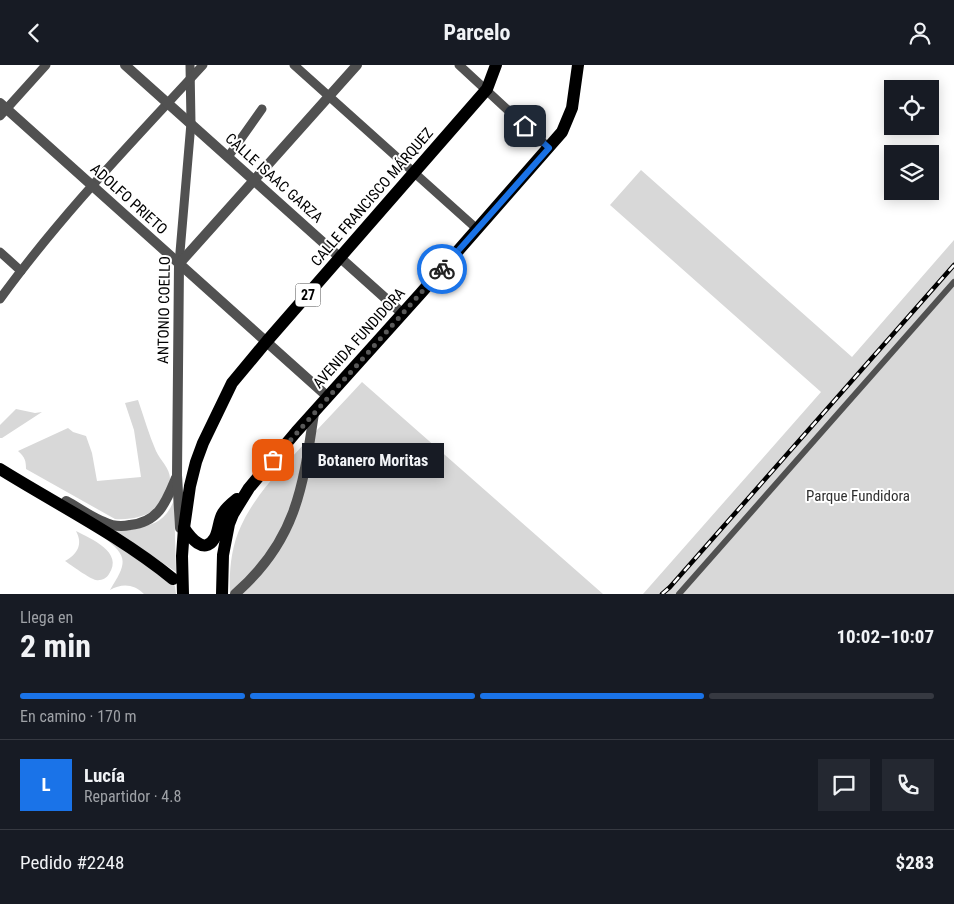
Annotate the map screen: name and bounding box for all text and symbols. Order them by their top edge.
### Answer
icon: back [20,19,48,47]
icon: person [906,19,934,47]
text: Parcelo [444,20,510,45]
map controls [884,80,939,200]
button: locate [884,80,939,135]
pin [504,105,546,147]
icon: home [511,112,539,140]
street label: CALLE FRANCISCO MÁRQUEZ [307,124,437,270]
street label: CALLE ISAAC GARZA [222,129,327,227]
button: layers [884,145,939,200]
street label: ADOLFO PRIETO [87,160,171,238]
courier [417,244,467,294]
icon: bike [428,255,456,283]
street label: ANTONIO COELLO [154,256,174,364]
road number: 27 [296,283,320,307]
street label: AVENIDA FUNDIDORA [309,284,409,392]
pin [252,439,294,481]
callout: Botanero Moritas [303,443,446,477]
icon: bag [259,446,287,474]
text: Botanero Moritas [318,451,428,470]
park label: Parque Fundidora [806,487,910,505]
text: Llega en [20,608,73,627]
text: 10:02–10:07 [836,625,934,648]
text: 2 min [20,627,91,665]
text: En camino · 170 m [20,707,137,726]
button: chat [818,759,870,811]
button: phone [882,759,934,811]
text: Lucía [84,764,125,787]
text: L [41,773,51,796]
text: Repartidor · 4.8 [84,787,181,806]
text: Pedido #2248 [20,851,124,874]
text: $283 [896,851,934,874]

